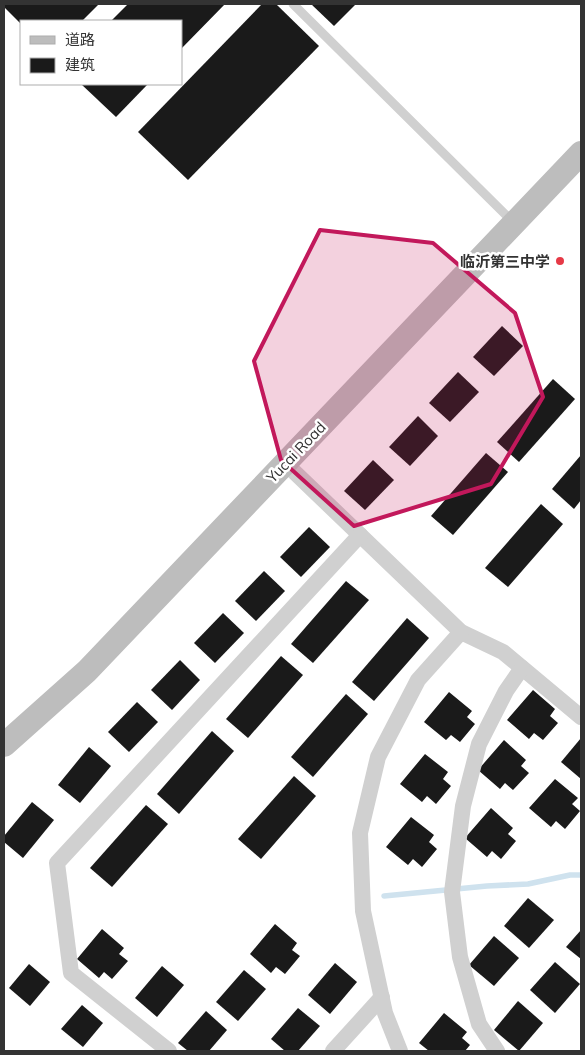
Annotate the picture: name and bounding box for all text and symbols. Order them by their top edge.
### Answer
legend [20,20,182,85]
text: 道路 [65,30,95,49]
text: 建筑 [65,55,95,74]
place label: 临沂第三中学 [460,252,550,271]
marker: 临沂第三中学 [554,255,566,267]
street label: Yucai Road [262,418,330,487]

